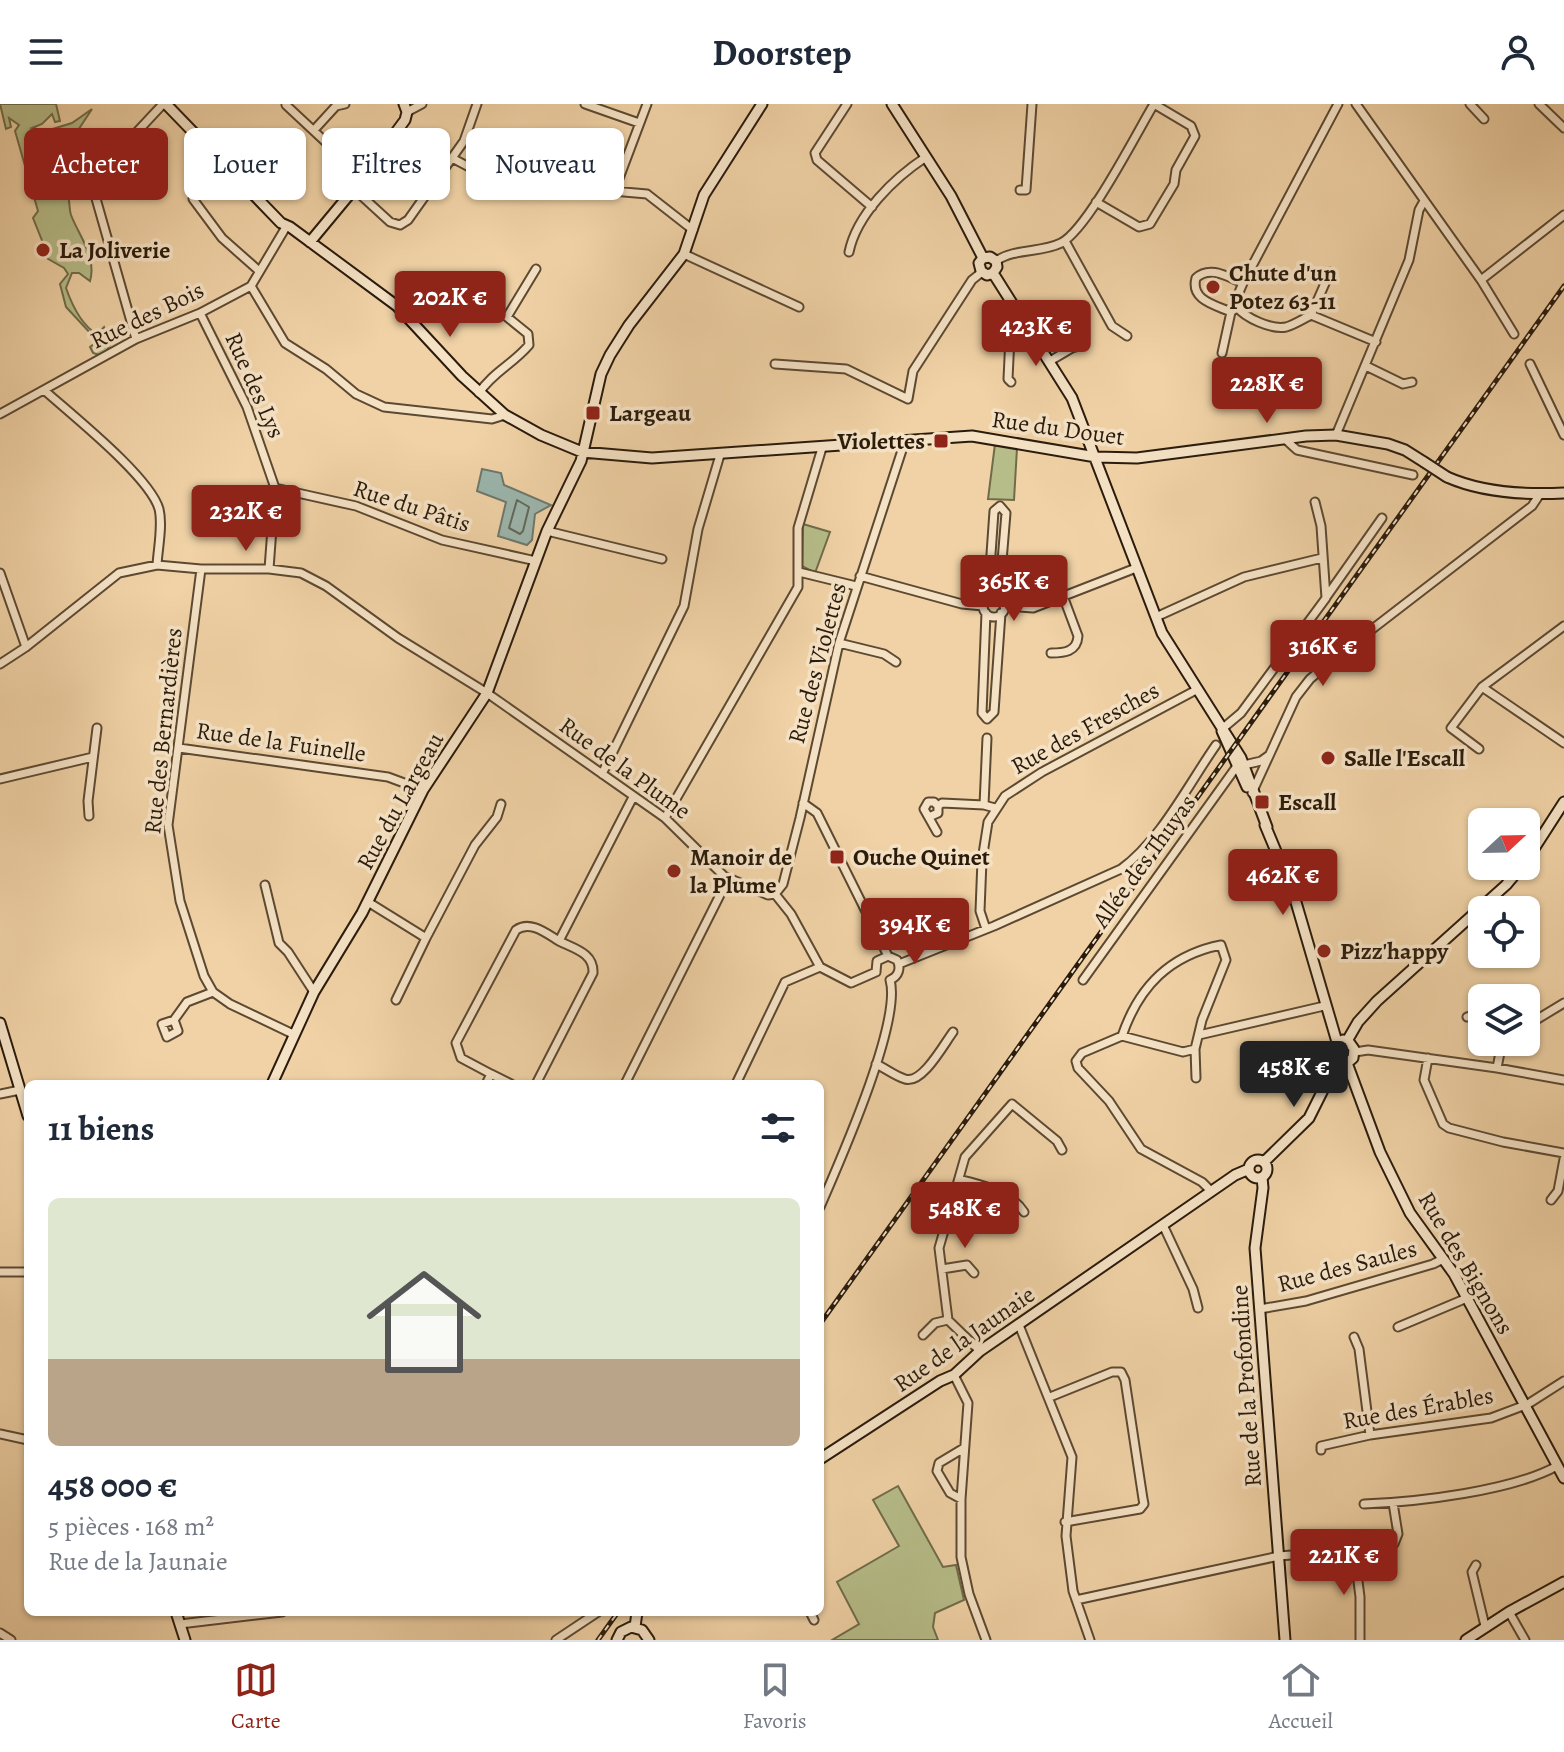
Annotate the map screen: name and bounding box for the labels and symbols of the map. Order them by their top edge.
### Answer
place label: La Joliverie [59,234,170,266]
marker: La Joliverie [34,241,52,259]
place label: Chute d'un Potez 63-11 [1229,257,1337,317]
pin: 202K € [385,271,515,339]
street label: Rue des Bois [85,274,209,356]
marker: Chute d'un Potez 63-11 [1204,278,1222,296]
pin: 423K € [971,300,1101,368]
street label: Rue des Lys [217,327,293,443]
pin: 228K € [1202,357,1332,425]
place label: Largeau [609,397,692,429]
street label: Rue du Douet [990,403,1126,453]
marker: Largeau [584,404,602,422]
place label: Violettes [837,425,925,457]
marker: Violettes [932,432,950,450]
street label: Rue du Pâtis [349,472,475,540]
pin: 232K € [181,485,311,553]
pin: 365K € [949,555,1079,623]
street label: Rue des Violettes [780,579,854,747]
pin: 316K € [1258,620,1388,688]
street label: Rue des Bernardières [136,626,190,836]
street label: Rue des Fresches [1005,674,1165,782]
street label: Rue de la Plume [553,709,697,827]
street label: Rue de la Fuinelle [194,714,368,770]
street label: Rue du Largeau [349,727,451,875]
place label: Salle l'Escall [1344,742,1466,774]
marker: Salle l'Escall [1319,749,1337,767]
place label: Escall [1278,786,1337,818]
street label: Allée des Thuyas [1084,788,1203,935]
marker: Escall [1253,793,1271,811]
north arrow [1468,808,1540,880]
place label: Manoir de la Plume [690,841,792,901]
place label: Ouche Quinet [853,841,990,873]
marker: Ouche Quinet [828,848,846,866]
pin: 462K € [1218,849,1348,917]
marker: Manoir de la Plume [665,862,683,880]
pin: 394K € [850,898,980,966]
place label: Pizz'happy [1340,935,1449,967]
marker: Pizz'happy [1315,942,1333,960]
pin: 458K € [1229,1041,1359,1109]
pin: 548K € [900,1182,1030,1250]
street label: Rue des Bignons [1411,1186,1521,1340]
street label: Rue des Saules [1274,1232,1420,1300]
street label: Rue de la Jaunaie [887,1278,1041,1400]
street label: Rue de la Profondine [1223,1284,1269,1488]
street label: Rue des Érables [1340,1379,1496,1437]
pin: 221K € [1279,1529,1409,1597]

